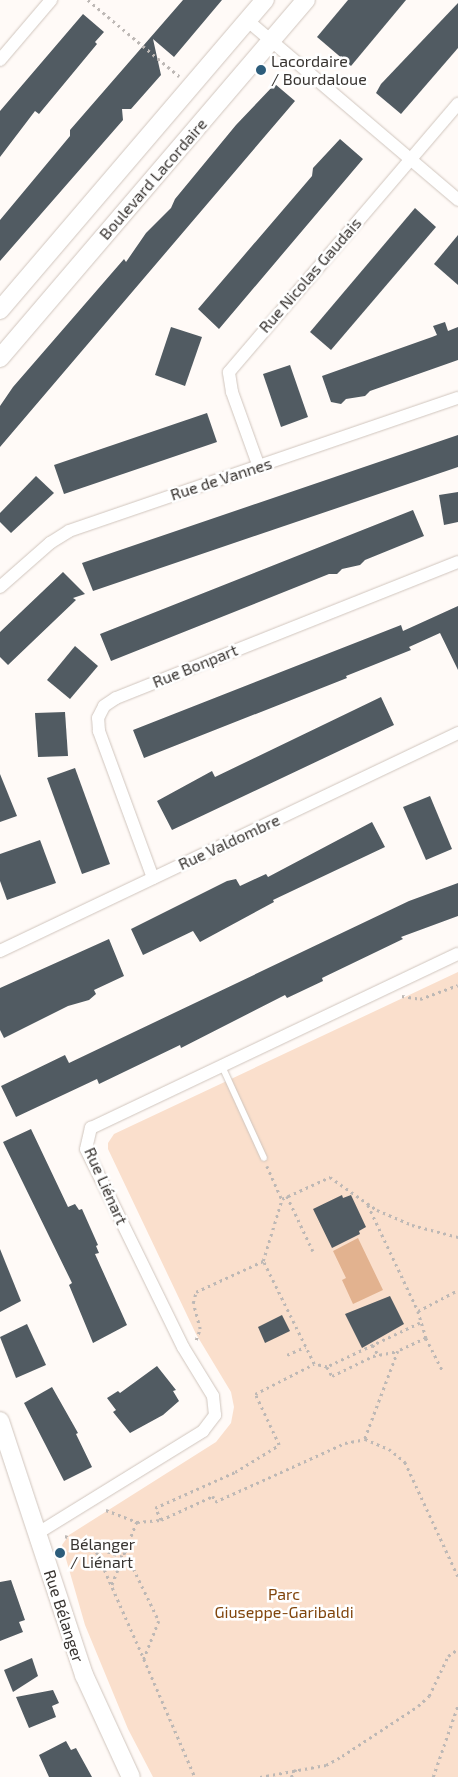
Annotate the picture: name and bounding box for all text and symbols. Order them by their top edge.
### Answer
place label: Lacordaire / Bourdaloue [271,51,367,89]
marker: Lacordaire / Bourdaloue [255,64,267,76]
street label: Boulevard Lacordaire [95,114,211,244]
street label: Rue Nicolas Gaudais [255,213,365,337]
street label: Rue de Vannes [168,454,274,504]
street label: Rue Bonpart [150,640,240,692]
street label: Rue Valdombre [175,810,283,874]
street label: Rue Liénart [80,1144,132,1228]
place label: Bélanger / Liénart [70,1534,135,1572]
marker: Bélanger / Liénart [54,1547,66,1559]
street label: Rue Bélanger [40,1567,88,1665]
park label: Parc Giuseppe-Garibaldi [214,1584,354,1622]

